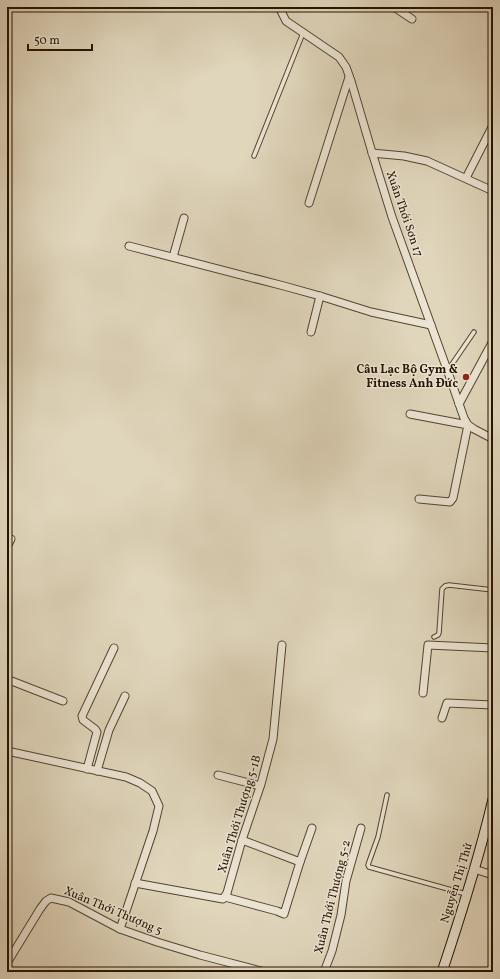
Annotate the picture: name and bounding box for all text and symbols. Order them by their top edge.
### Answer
scale bar [28,26,92,52]
text: 50 m [34,33,60,49]
street label: Xuân Thới Sơn 17 [382,169,426,259]
place label: Câu Lạc Bộ Gym & Fitness Anh Đức [356,362,458,392]
marker: Câu Lạc Bộ Gym & Fitness Anh Đức [461,372,471,382]
street label: Xuân Thới Thượng 5-1B [214,753,266,875]
street label: Xuân Thới Thượng 5-2 [311,838,355,956]
street label: Nguyễn Thị Thử [437,841,477,925]
street label: Xuân Thới Thượng 5 [61,883,165,939]

